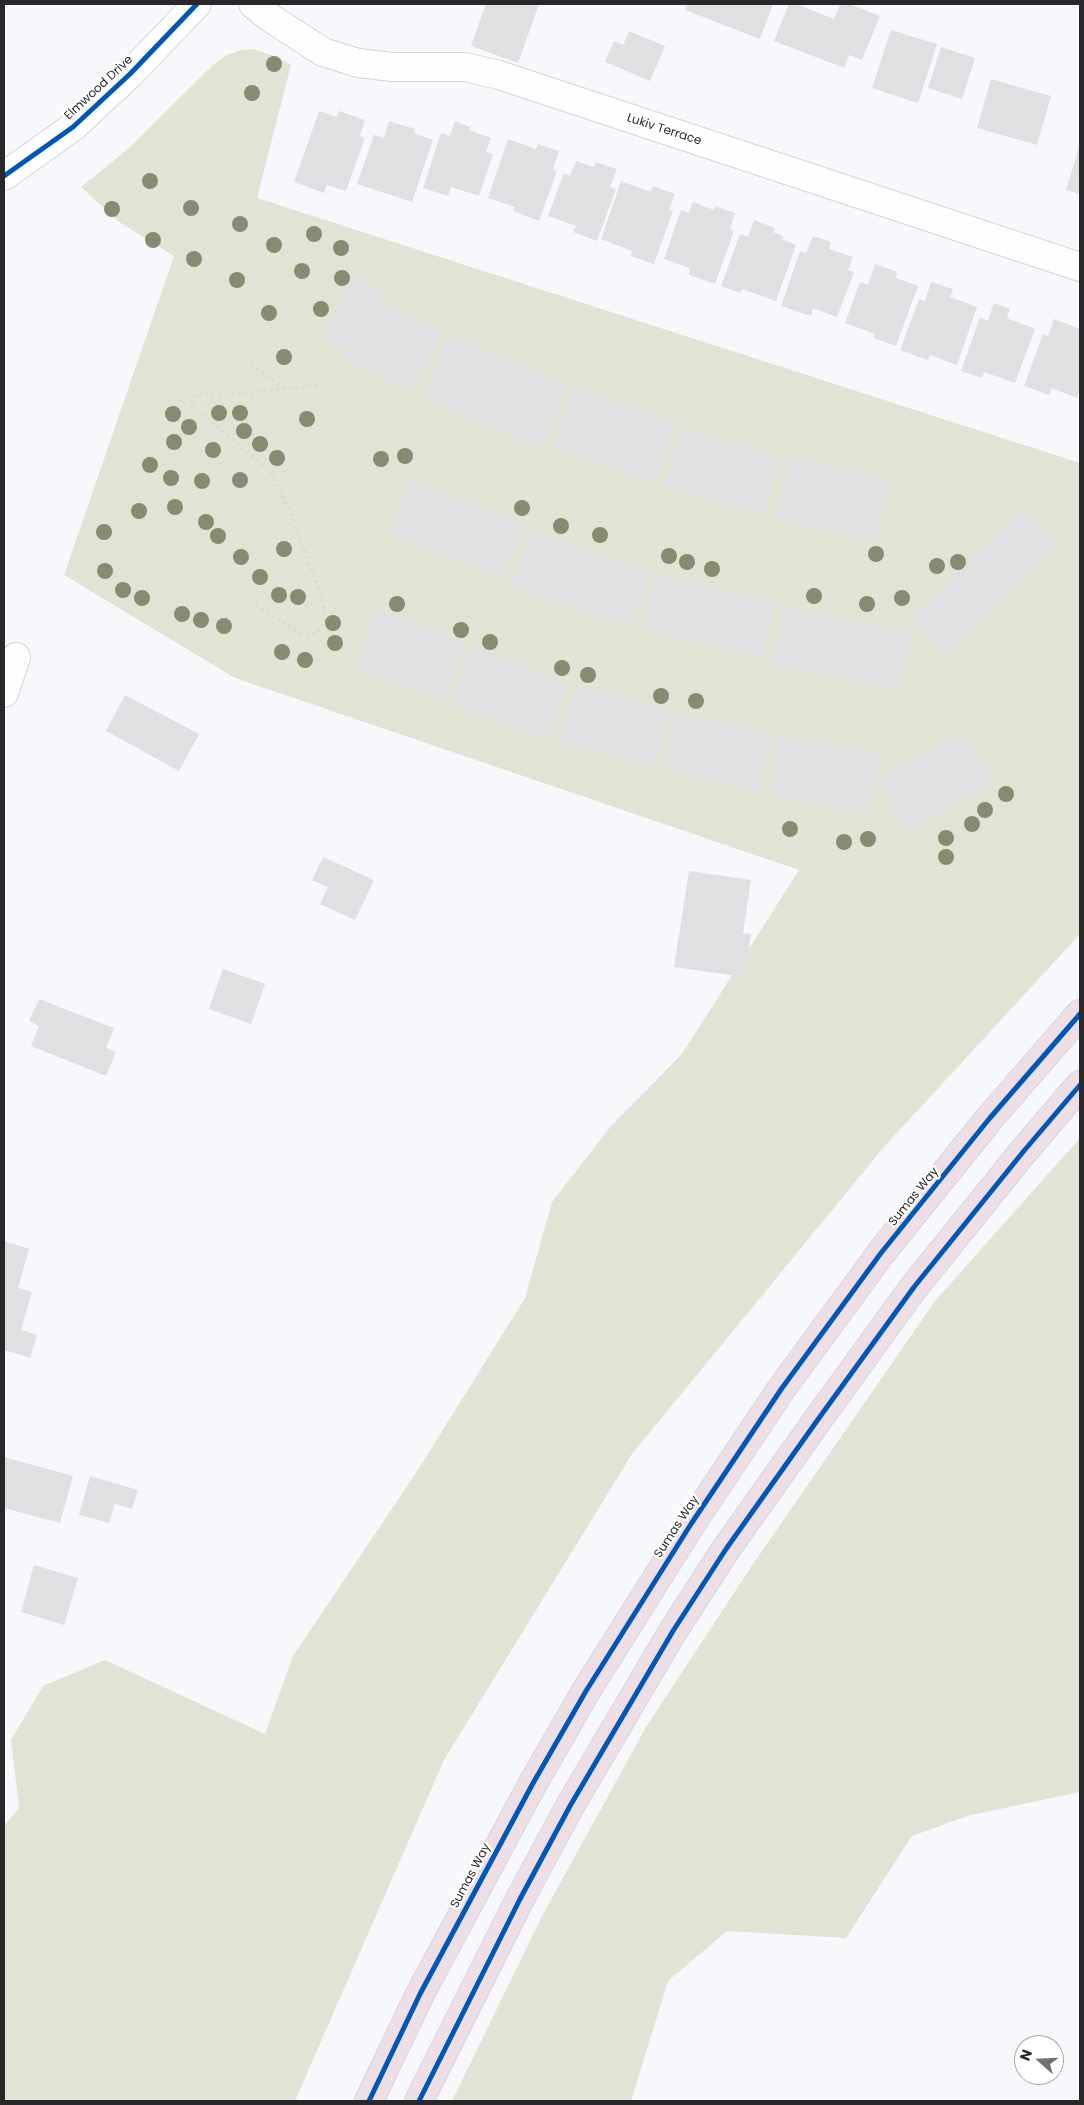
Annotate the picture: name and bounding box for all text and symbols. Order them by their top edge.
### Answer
street label: Elmwood Drive [62,53,136,123]
street label: Lukiv Terrace [625,111,703,149]
street label: Sumas Way [886,1165,942,1229]
street label: Sumas Way [652,1493,702,1561]
street label: Sumas Way [448,1841,494,1911]
north arrow [1014,2035,1064,2085]
text: N [1015,2047,1037,2064]

